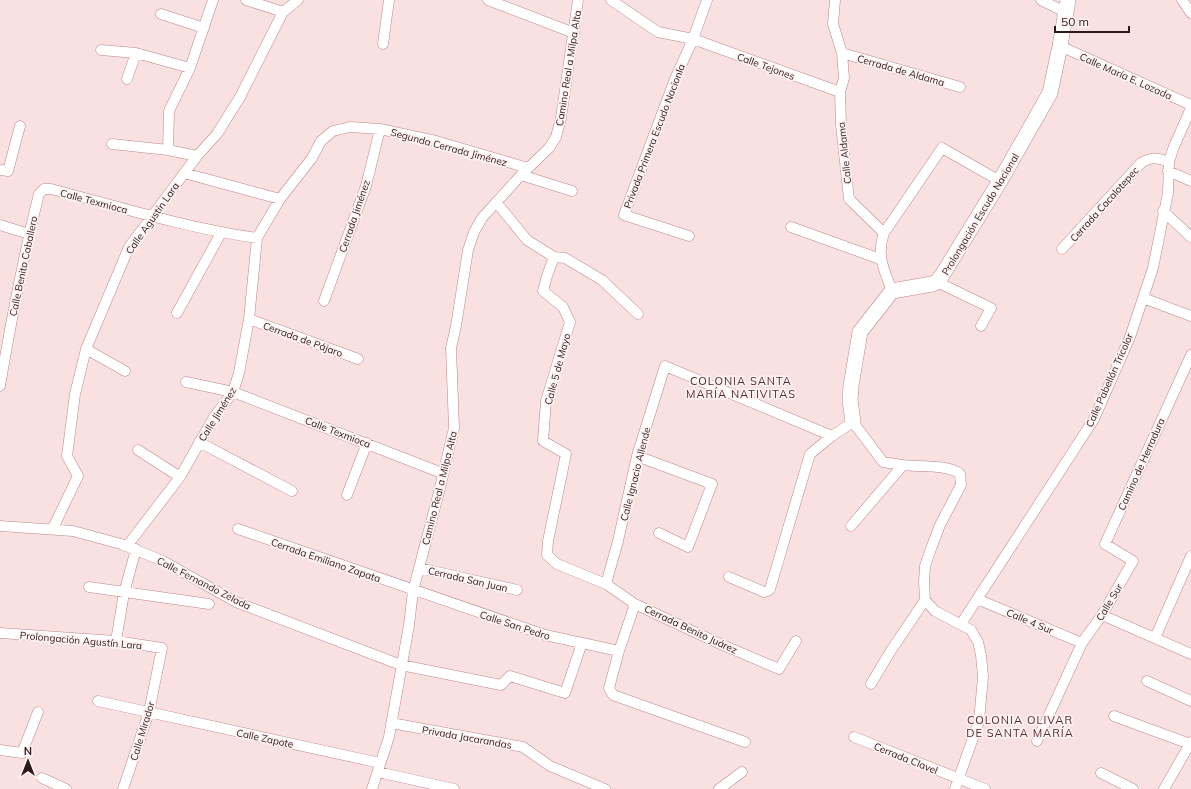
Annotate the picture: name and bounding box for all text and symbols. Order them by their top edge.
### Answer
scale bar [1055,8,1129,34]
street label: Camino Real a Milpa Alta [553,9,584,127]
text: 50 m [1061,14,1089,29]
street label: Calle Tejones [735,50,797,83]
street label: Calle María E. Lozada [1078,50,1174,103]
street label: Cerrada de Aldama [856,52,946,89]
street label: Privada Primera Escudo Nacionla [621,62,688,210]
street label: Calle Aldama [835,121,854,184]
street label: Segunda Cerrada Jiménez [389,126,509,169]
street label: Prolongación Escudo Nacional [939,151,1022,277]
street label: Cerrada Cacalotepec [1067,164,1142,245]
street label: Cerrada Jiménez [336,178,373,254]
street label: Calle Agustín Lara [123,180,182,257]
street label: Calle Texmioca [59,186,129,217]
street label: Calle Benito Caballero [7,215,40,317]
street label: Cerrada de Pájaro [261,319,345,360]
street label: Calle Pabellón Tricolor [1083,331,1136,429]
street label: Calle 5 de Mayo [542,332,573,406]
district label: COLONIA SANTA MARÍA NATIVITAS [686,374,796,401]
street label: Calle Jiménez [196,385,239,444]
street label: Calle Texmioca [303,414,372,451]
street label: Camino de Herradura [1115,416,1168,512]
street label: Calle Ignacio Allende [618,426,653,522]
street label: Camino Real a Milpa Alta [419,430,460,546]
street label: Cerrada Emiliano Zapata [269,536,382,585]
street label: Calle Fernando Zelada [155,554,253,613]
street label: Cerrada San Juan [427,564,509,595]
street label: Calle Sur [1093,581,1126,623]
street label: Cerrada Benito Juárez [642,602,739,657]
street label: Calle 4 Sur [1004,606,1056,637]
street label: Calle San Pedro [478,608,552,643]
street label: Prolongación Agustín Lara [19,629,143,652]
street label: Calle Mirador [127,700,158,762]
district label: COLONIA OLIVAR DE SANTA MARÍA [966,713,1074,740]
street label: Privada Jacarandas [421,723,513,752]
street label: Calle Zapote [235,726,295,751]
street label: Cerrada Clavel [872,740,940,777]
north arrow [8,741,48,781]
text: N [24,744,32,758]

